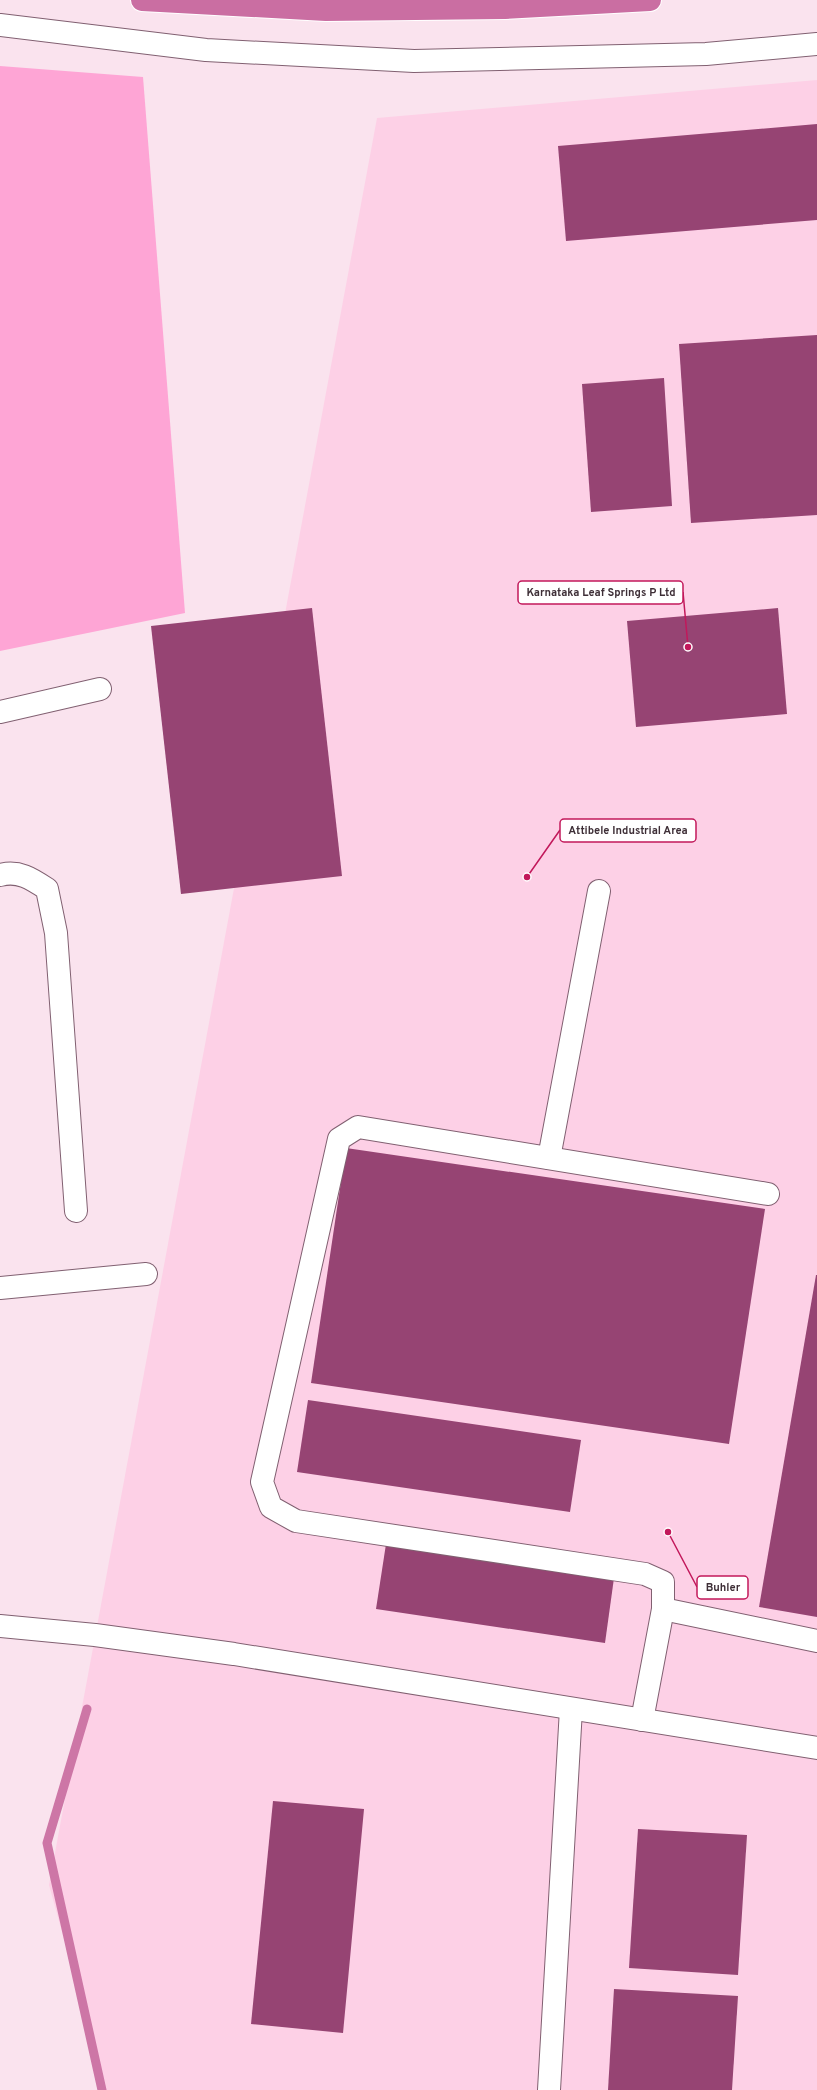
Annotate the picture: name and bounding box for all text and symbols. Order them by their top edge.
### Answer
callout: Karnataka Leaf Springs P Ltd [518,581,683,604]
text: Karnataka Leaf Springs P Ltd [526,586,676,600]
callout: Attibele Industrial Area [560,819,696,842]
text: Attibele Industrial Area [568,824,688,838]
callout: Buhler [697,1576,748,1599]
text: Buhler [706,1581,741,1595]

